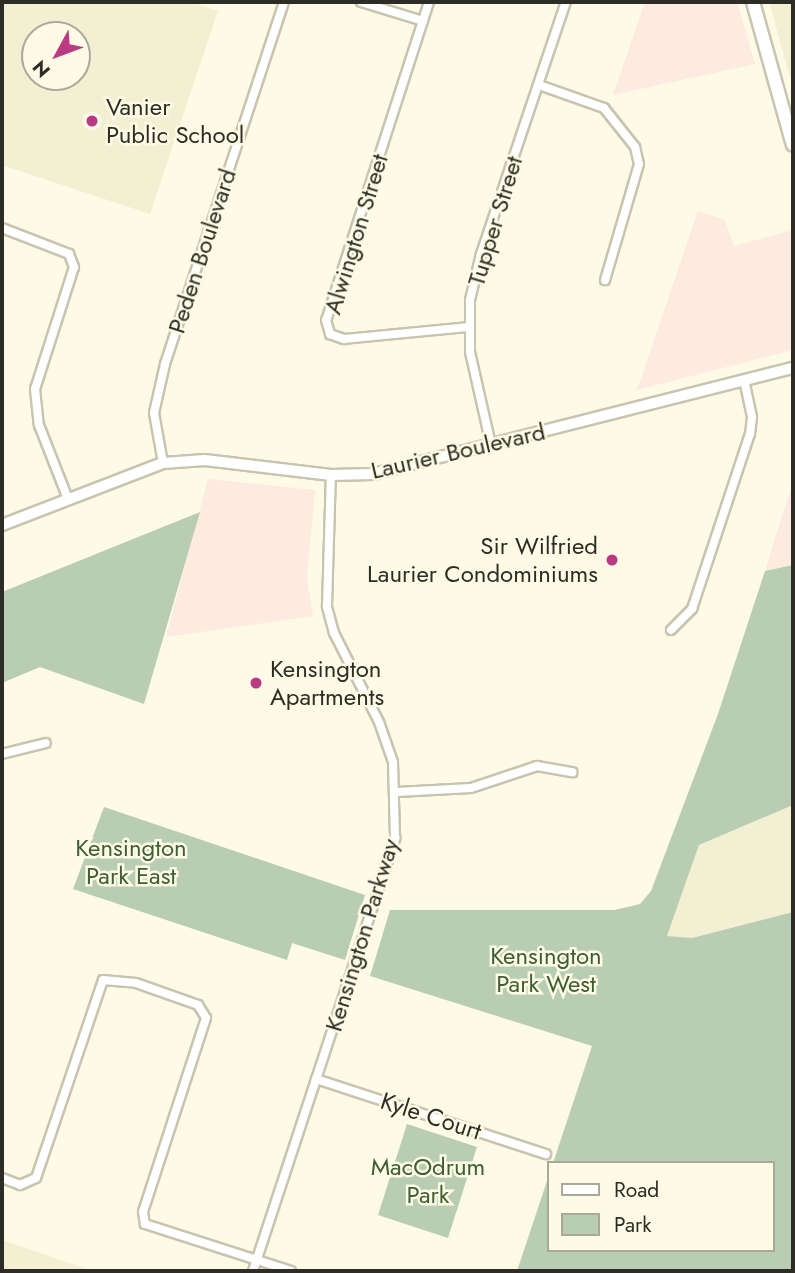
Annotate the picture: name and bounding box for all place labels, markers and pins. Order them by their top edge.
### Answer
place label: Vanier Public School [106,93,244,149]
marker: Vanier Public School [84,113,100,129]
place label: Sir Wilfried Laurier Condominiums [367,532,598,588]
marker: Sir Wilfried Laurier Condominiums [604,552,620,568]
place label: Kensington Apartments [270,655,384,711]
marker: Kensington Apartments [248,675,264,691]

